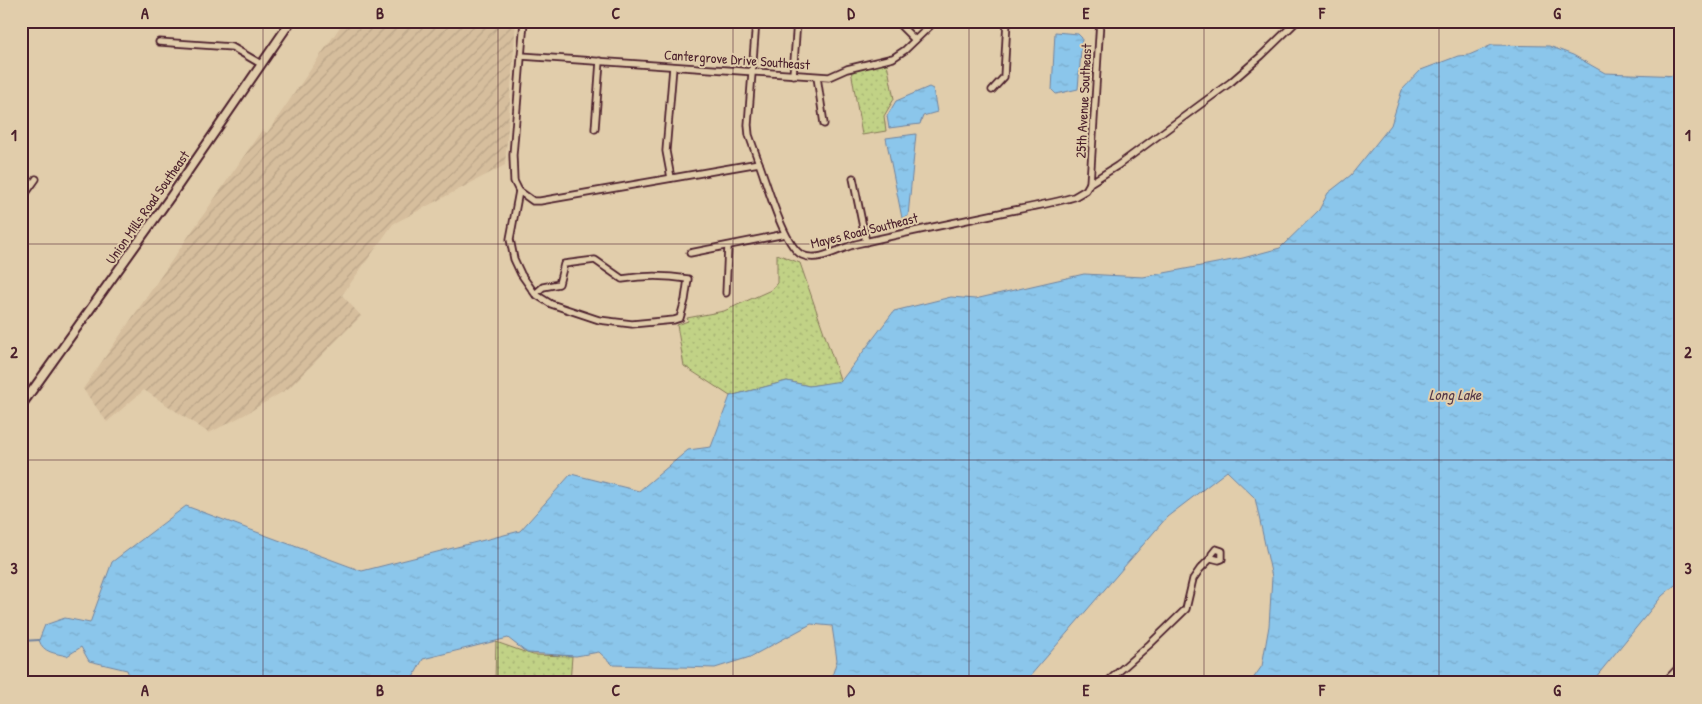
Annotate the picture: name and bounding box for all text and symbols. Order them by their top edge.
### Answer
text: A [141,2,149,24]
text: B [376,2,384,24]
text: C [612,2,621,24]
text: D [847,2,855,24]
text: E [1082,2,1090,24]
text: F [1318,2,1326,24]
text: G [1553,2,1561,24]
street label: 25th Avenue Southeast [1071,43,1095,159]
street label: Cantergrove Drive Southeast [663,44,811,75]
text: 1 [11,124,17,146]
text: 1 [1685,124,1691,146]
street label: Union Mills Road Southeast [101,146,193,267]
street label: Mayes Road Southeast [808,207,920,253]
text: 2 [10,341,18,363]
text: 2 [1684,341,1692,363]
water label: Long Lake [1429,384,1482,405]
text: 3 [10,557,18,579]
text: 3 [1684,557,1692,579]
text: A [141,679,149,701]
text: B [376,679,384,701]
text: C [612,679,621,701]
text: D [847,679,855,701]
text: E [1082,679,1090,701]
text: F [1318,679,1326,701]
text: G [1553,679,1561,701]

